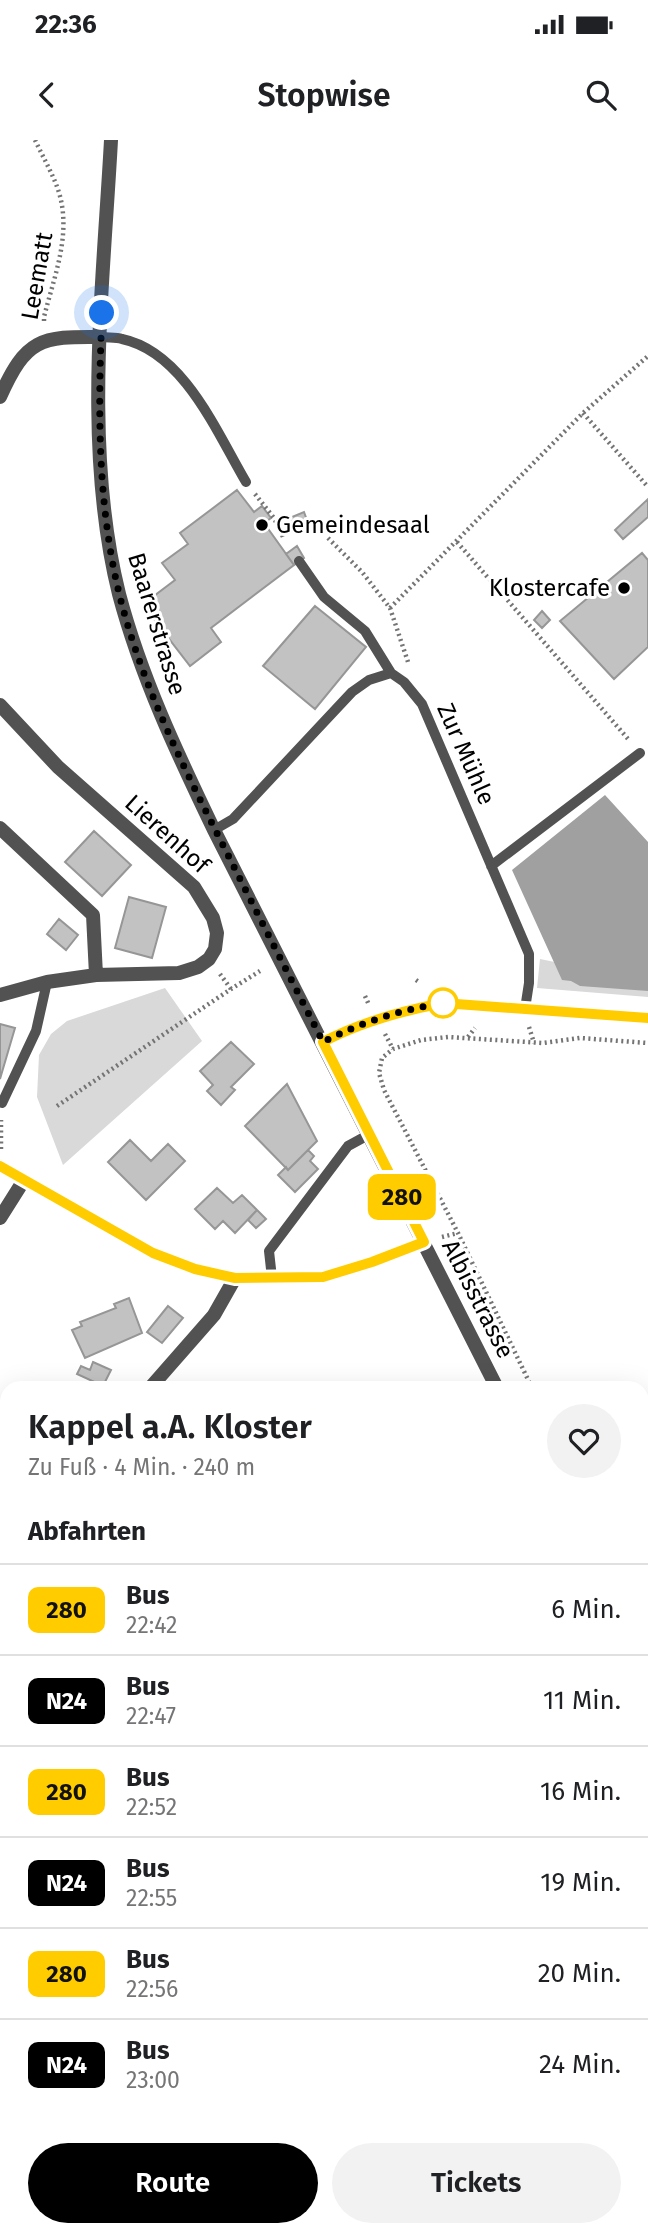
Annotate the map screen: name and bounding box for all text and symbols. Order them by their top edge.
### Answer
text: 22:36 [35,9,97,40]
icon: back [28,76,66,114]
text: Stopwise [257,76,391,114]
icon: search [582,76,620,114]
street label: Leematt [16,230,59,322]
your location [84,295,119,330]
place label: Gemeindesaal [276,511,430,539]
marker: Gemeindesaal [254,517,270,533]
street label: Baarerstrasse [122,549,192,699]
place label: Klostercafe [489,574,610,602]
marker: Klostercafe [616,580,632,596]
street label: Zur Mühle [431,699,501,809]
street label: Lierenhof [119,789,216,880]
unlabelled marker [428,988,458,1018]
line badge: 280 [362,1174,442,1220]
text: 280 [382,1183,422,1211]
street label: Albisstrasse [436,1235,520,1363]
button: heart [547,1404,621,1478]
text: Kappel a.A. Kloster [28,1407,312,1447]
text: Zu Fuß · 4 Min. · 240 m [28,1453,255,1481]
text: Abfahrten [28,1516,146,1547]
text: Bus [126,1580,169,1611]
text: 6 Min. [551,1594,621,1625]
text: 280 [46,1596,87,1624]
text: 22:42 [126,1611,177,1639]
text: Bus [126,1671,169,1702]
text: 11 Min. [543,1685,621,1716]
text: N24 [46,1687,87,1715]
text: 22:47 [126,1702,176,1730]
text: Bus [126,1762,169,1793]
text: 16 Min. [540,1776,621,1807]
text: 280 [46,1778,87,1806]
text: 22:52 [126,1793,177,1821]
text: Bus [126,1853,169,1884]
text: 19 Min. [540,1867,621,1898]
text: N24 [46,1869,87,1897]
text: 22:55 [126,1884,177,1912]
text: Bus [126,1944,169,1975]
text: 20 Min. [538,1958,621,1989]
text: 280 [46,1960,87,1988]
text: 22:56 [126,1975,178,2003]
text: Bus [126,2035,169,2066]
text: 24 Min. [539,2049,621,2080]
text: N24 [46,2051,87,2079]
text: 23:00 [126,2066,180,2094]
button: Route [28,2143,318,2223]
button: Tickets [332,2143,621,2223]

